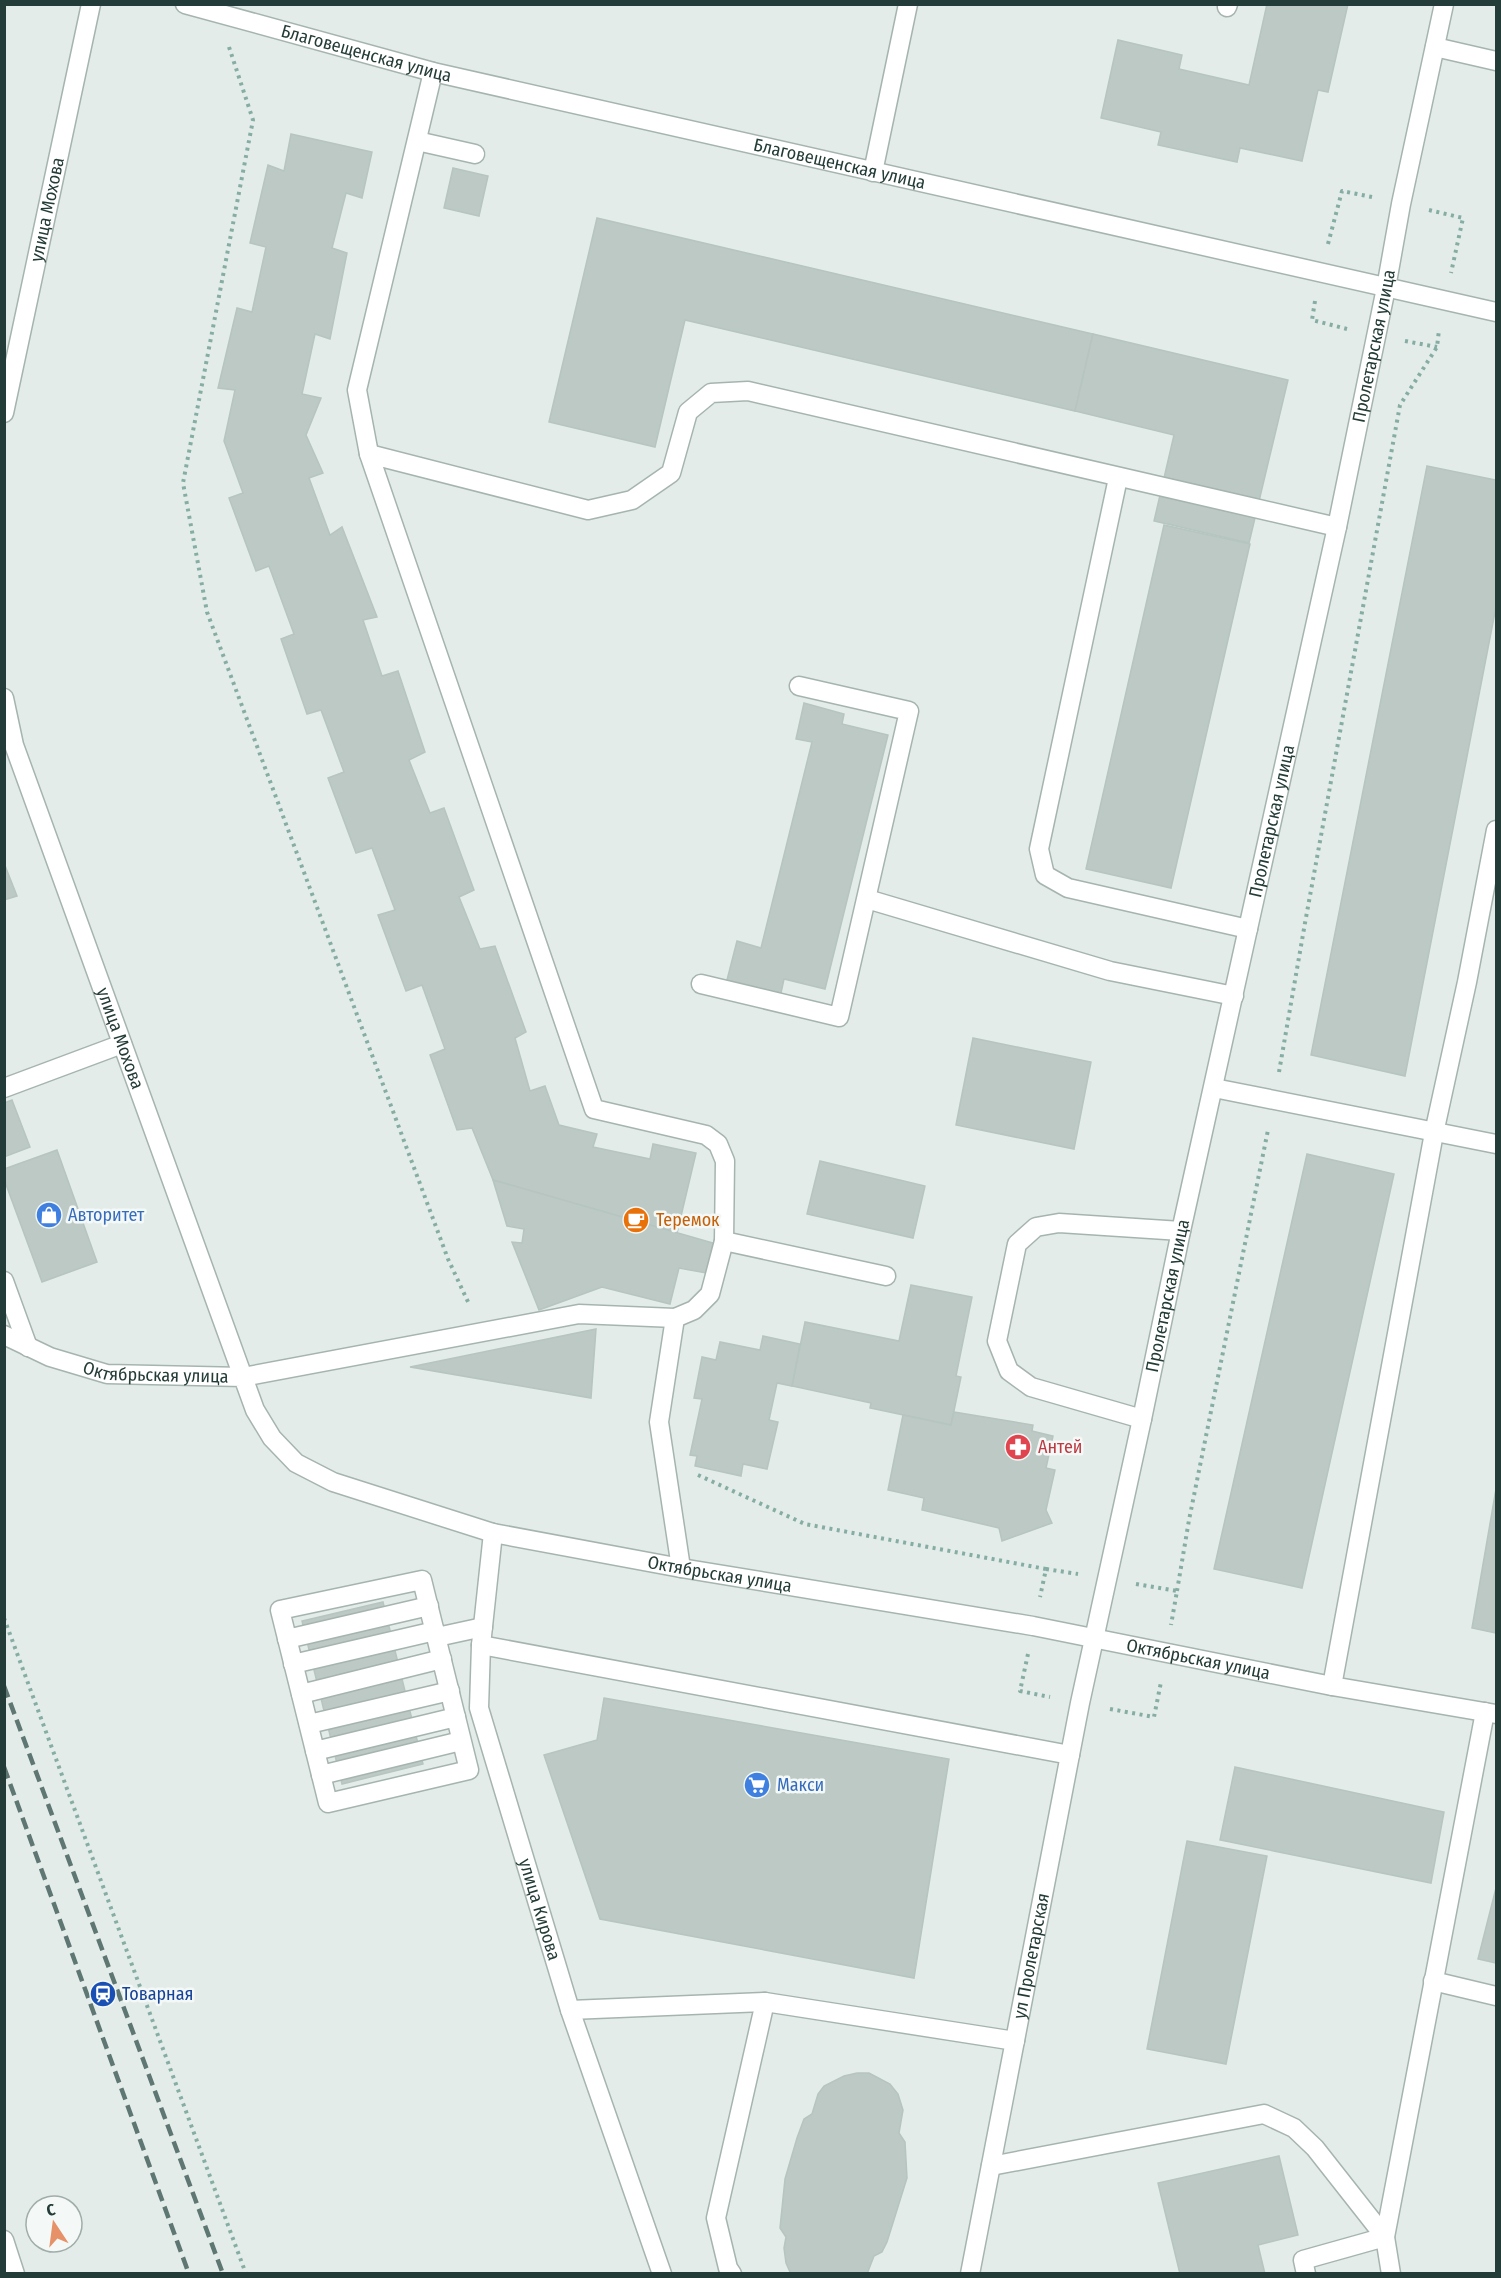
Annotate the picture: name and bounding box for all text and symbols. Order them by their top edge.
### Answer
street label: Благовещенская улица [279,20,454,87]
street label: Благовещенская улица [752,134,928,194]
street label: улица Мохова [25,155,69,264]
street label: Пролетарская улица [1348,268,1400,424]
street label: Пролетарская улица [1244,743,1299,899]
street label: улица Мохова [92,985,149,1092]
shop icon: Авторитет [34,1200,64,1230]
place label: Авторитет [68,1204,145,1226]
cafe icon: Теремок [621,1205,651,1235]
place label: Теремок [656,1209,720,1231]
street label: Пролетарская улица [1141,1217,1194,1374]
street label: Октябрьская улица [80,1356,229,1388]
pharmacy icon: Антей [1003,1432,1033,1462]
place label: Антей [1038,1436,1082,1458]
street label: Октябрьская улица [646,1551,794,1597]
street label: Октябрьская улица [1124,1634,1272,1684]
supermarket icon: Макси [742,1770,772,1800]
place label: Макси [777,1774,824,1796]
street label: улица Кирова [514,1856,565,1963]
street label: ул Пролетарская [1008,1891,1054,2021]
station icon: Товарная [88,1979,118,2009]
place label: Товарная [122,1983,193,2005]
north arrow [24,2194,84,2254]
text: С [45,2200,58,2220]

